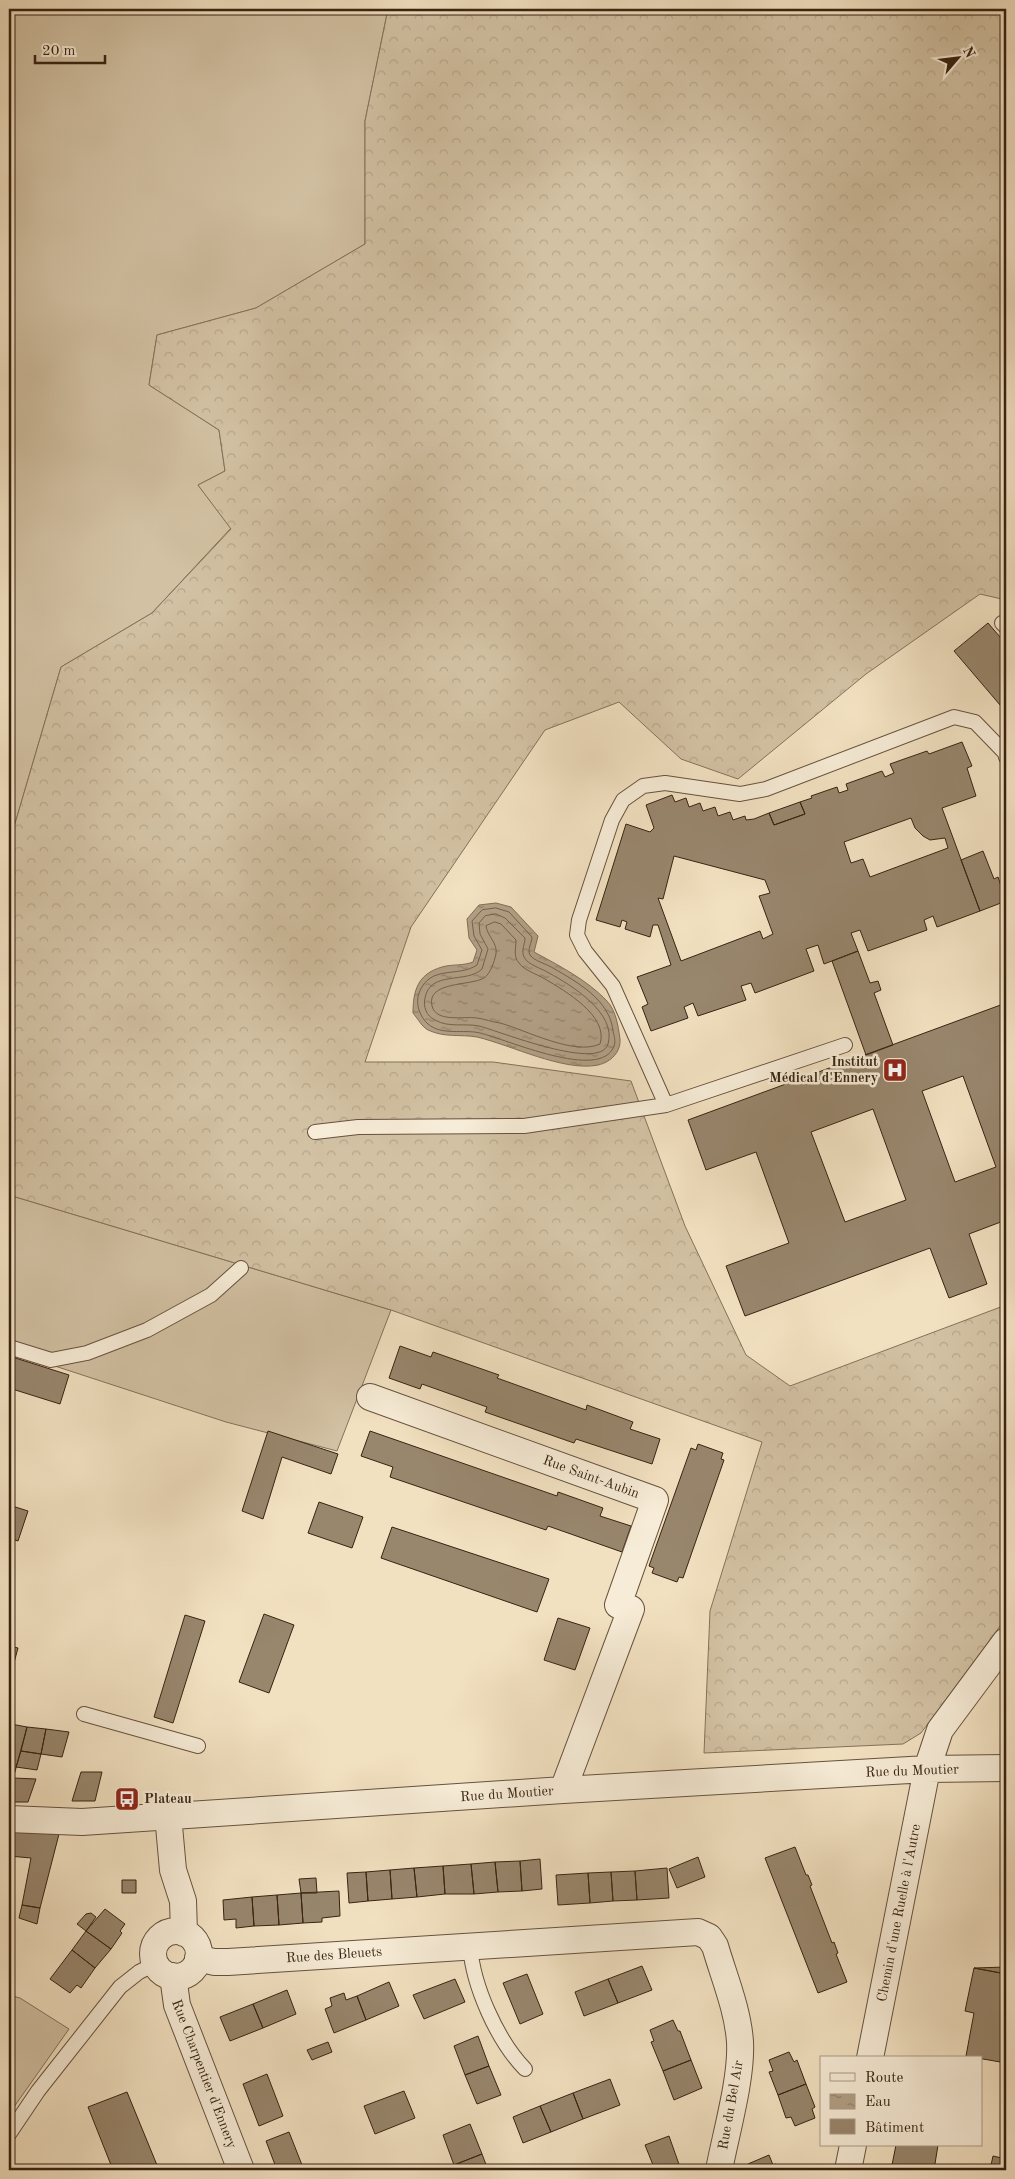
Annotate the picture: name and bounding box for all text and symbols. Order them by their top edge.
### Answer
scale bar [35,32,105,64]
north arrow [932,32,982,82]
text: 20 m [42,44,76,59]
text: N [960,44,977,61]
place label: Institut Médical d'Ennery [769,1055,878,1085]
hospital icon: Institut Médical d'Ennery [882,1057,908,1083]
street label: Rue Saint-Aubin [541,1453,642,1501]
street label: Rue du Moutier [865,1762,959,1780]
street label: Rue du Moutier [460,1784,554,1804]
bus stop icon: Plateau [114,1786,140,1812]
place label: Plateau [144,1792,192,1806]
street label: Chemin d'une Ruelle à l'Autre [875,1823,923,2003]
street label: Rue des Bleuets [285,1945,383,1965]
street label: Rue Charpentier d'Ennery [169,1997,239,2151]
legend [820,2056,982,2146]
street label: Rue du Bel Air [716,2059,746,2151]
text: Route [865,2071,903,2086]
text: Eau [865,2095,891,2110]
text: Bâtiment [865,2121,924,2136]

